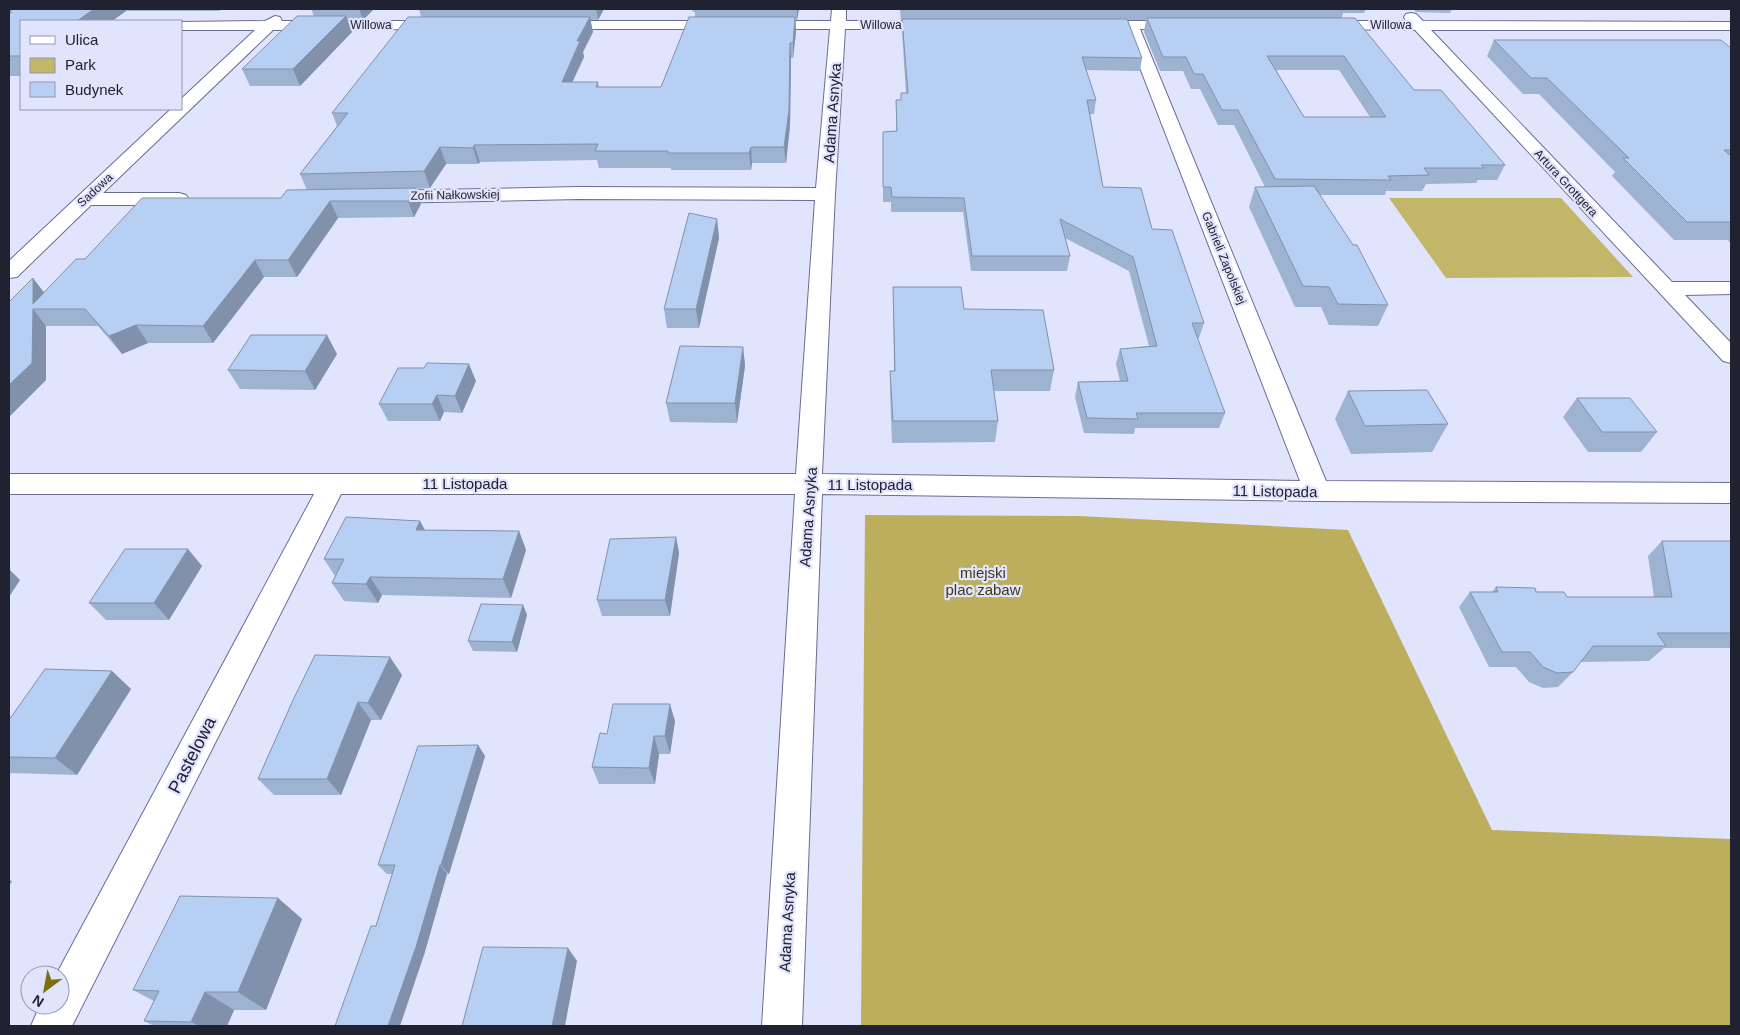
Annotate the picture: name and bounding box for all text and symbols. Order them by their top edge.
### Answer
street label: Willowa [350,18,392,32]
street label: Willowa [860,18,902,32]
street label: Willowa [1370,18,1412,32]
legend [20,20,182,110]
text: Ulica [65,31,99,48]
text: Park [65,56,96,73]
street label: Adama Asnyka [820,62,844,164]
text: Budynek [65,81,124,98]
street label: Artura Grottgera [1531,147,1601,220]
street label: Sadowa [74,170,116,210]
street label: Zofii Nałkowskiej [410,187,500,203]
street label: Gabrieli Zapolskiej [1199,210,1249,306]
street label: Adama Asnyka [796,466,820,568]
street label: 11 Listopada [423,475,508,492]
street label: 11 Listopada [828,476,913,493]
street label: 11 Listopada [1232,482,1318,500]
park label: miejski plac zabaw [945,564,1021,598]
street label: Pastelowa [164,713,220,797]
street label: Adama Asnyka [776,871,798,972]
north arrow [20,965,70,1015]
text: N [30,992,47,1010]

